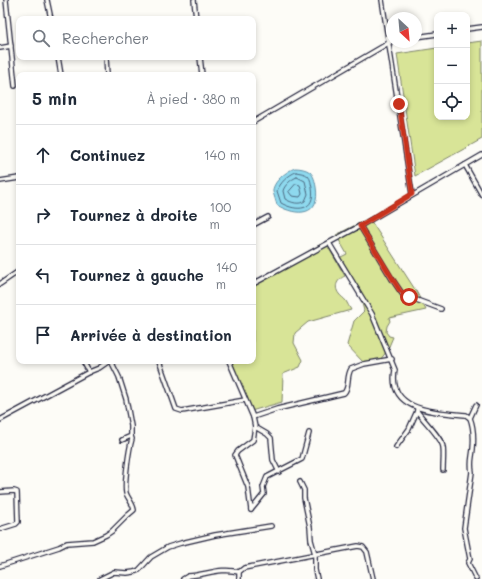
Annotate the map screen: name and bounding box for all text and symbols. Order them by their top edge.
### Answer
north arrow [386,12,422,48]
map controls [434,12,470,120]
button: + [434,12,470,48]
search box [16,16,256,60]
icon: search [30,27,52,49]
text: Rechercher [62,28,149,48]
button: − [434,48,470,84]
button: locate [434,84,470,120]
text: 5 min [32,87,77,109]
text: À pied · 380 m [147,90,240,107]
route end [390,95,408,113]
icon: ahead [32,144,54,166]
text: Continuez [70,145,145,165]
text: 140 m [204,146,240,163]
text: 100 m [210,198,231,232]
icon: right [32,204,54,226]
text: Tournez à droite [70,205,198,225]
text: 140 m [216,258,237,292]
icon: left [32,264,54,286]
text: Tournez à gauche [70,265,204,285]
route start [400,288,418,306]
icon: arrive [32,324,54,346]
text: Arrivée à destination [70,325,232,345]

